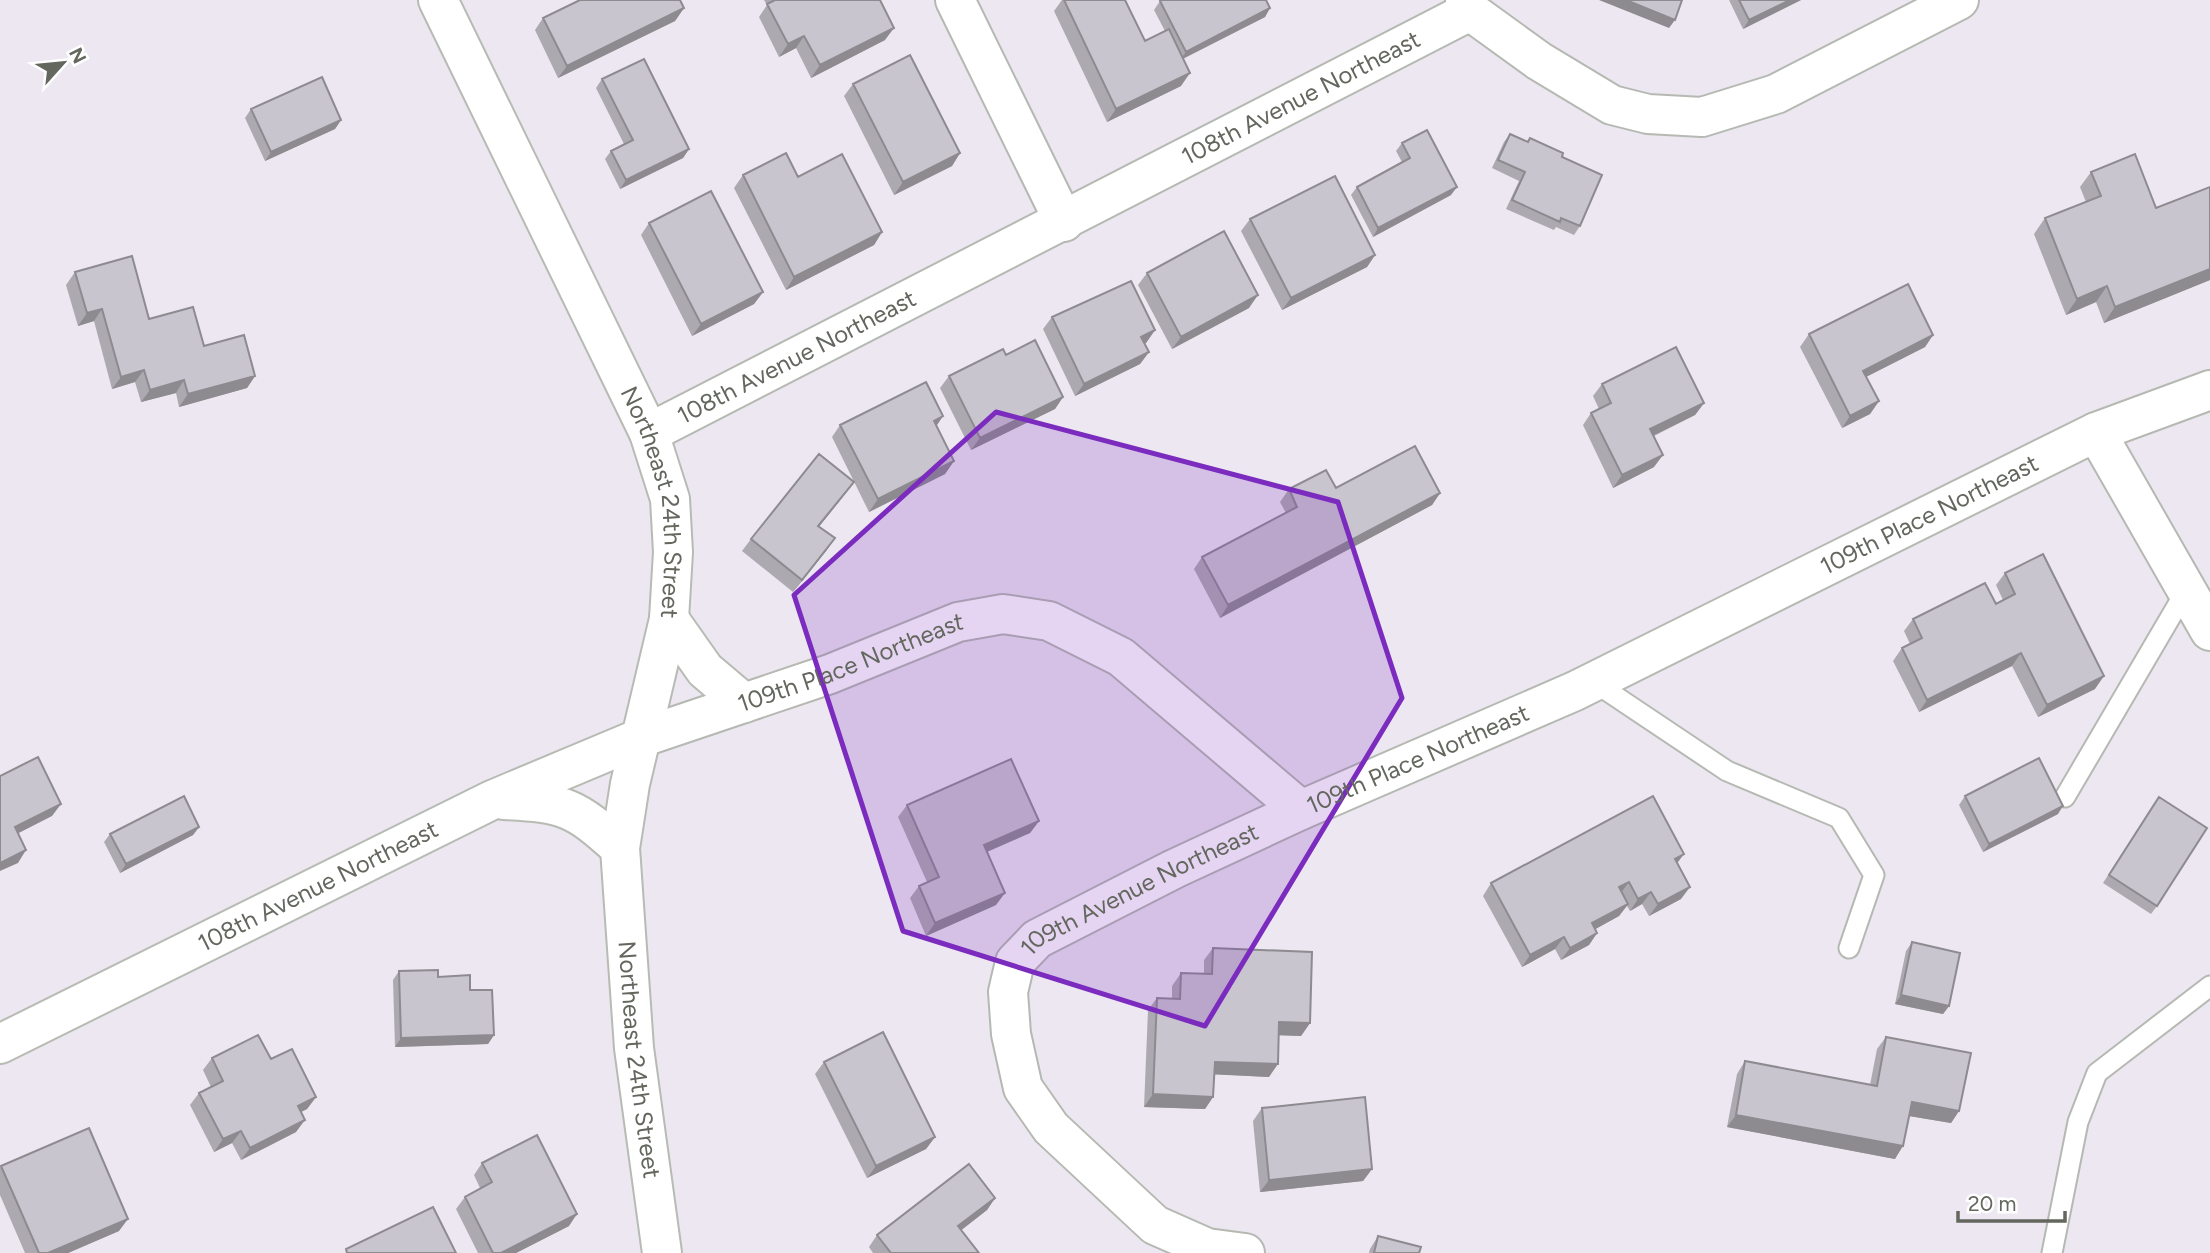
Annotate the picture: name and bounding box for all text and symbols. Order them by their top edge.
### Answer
street label: 108th Avenue Northeast [1177,24,1425,171]
north arrow [28,28,98,98]
text: N [64,44,91,67]
street label: 108th Avenue Northeast [672,283,921,430]
street label: Northeast 24th Street [615,381,688,619]
street label: 109th Place Northeast [1815,448,2043,581]
street label: 109th Place Northeast [734,606,965,718]
street label: 109th Place Northeast [1302,698,1533,820]
street label: 108th Avenue Northeast [193,814,443,958]
street label: 109th Avenue Northeast [1014,817,1263,962]
street label: Northeast 24th Street [613,940,667,1180]
scale bar [1958,1180,2065,1224]
text: 20 m [1968,1191,2016,1216]

